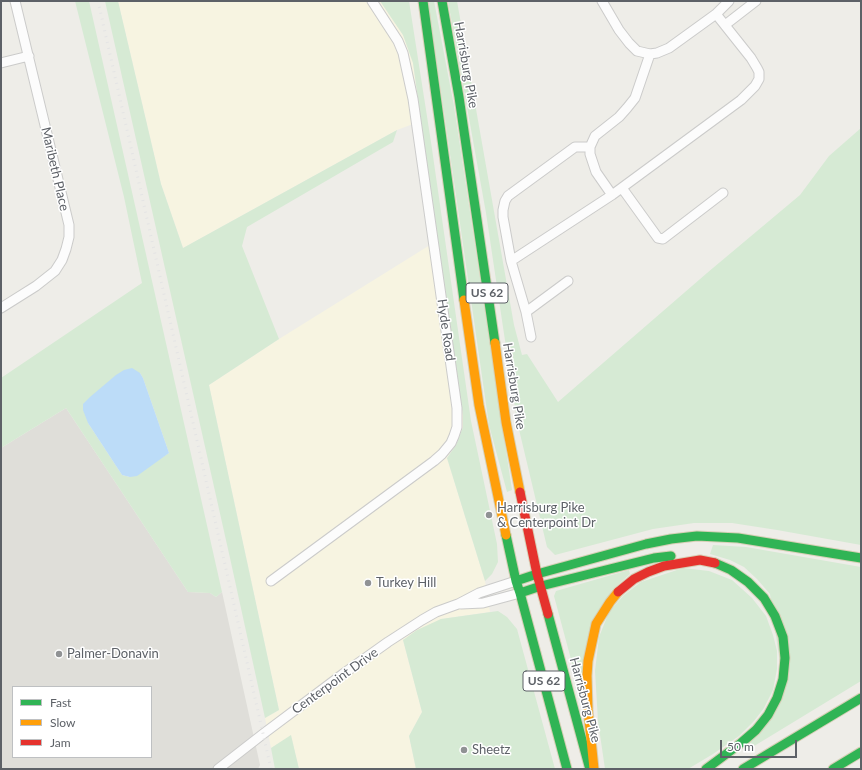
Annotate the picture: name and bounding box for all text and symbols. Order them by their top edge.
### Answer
street label: Harrisburg Pike [451,21,481,109]
street label: Maribeth Place [38,125,72,213]
road number: US 62 [466,283,508,303]
street label: Hyde Road [434,298,458,362]
street label: Harrisburg Pike [499,342,529,430]
place label: Harrisburg Pike & Centerpoint Dr [497,500,596,531]
marker: Harrisburg Pike & Centerpoint Dr [484,510,494,520]
place label: Turkey Hill [376,575,436,591]
marker: Turkey Hill [363,578,373,588]
street label: Centerpoint Drive [289,644,381,718]
place label: Palmer-Donavin [67,646,159,662]
marker: Palmer-Donavin [54,649,64,659]
street label: Harrisburg Pike [566,656,604,744]
road number: US 62 [523,671,565,691]
legend [12,686,152,758]
text: Fast [50,695,71,710]
text: Slow [50,715,75,730]
scale bar [722,732,799,758]
text: Jam [50,735,71,750]
text: 50 m [727,739,754,754]
place label: Sheetz [472,742,510,758]
marker: Sheetz [459,745,469,755]

